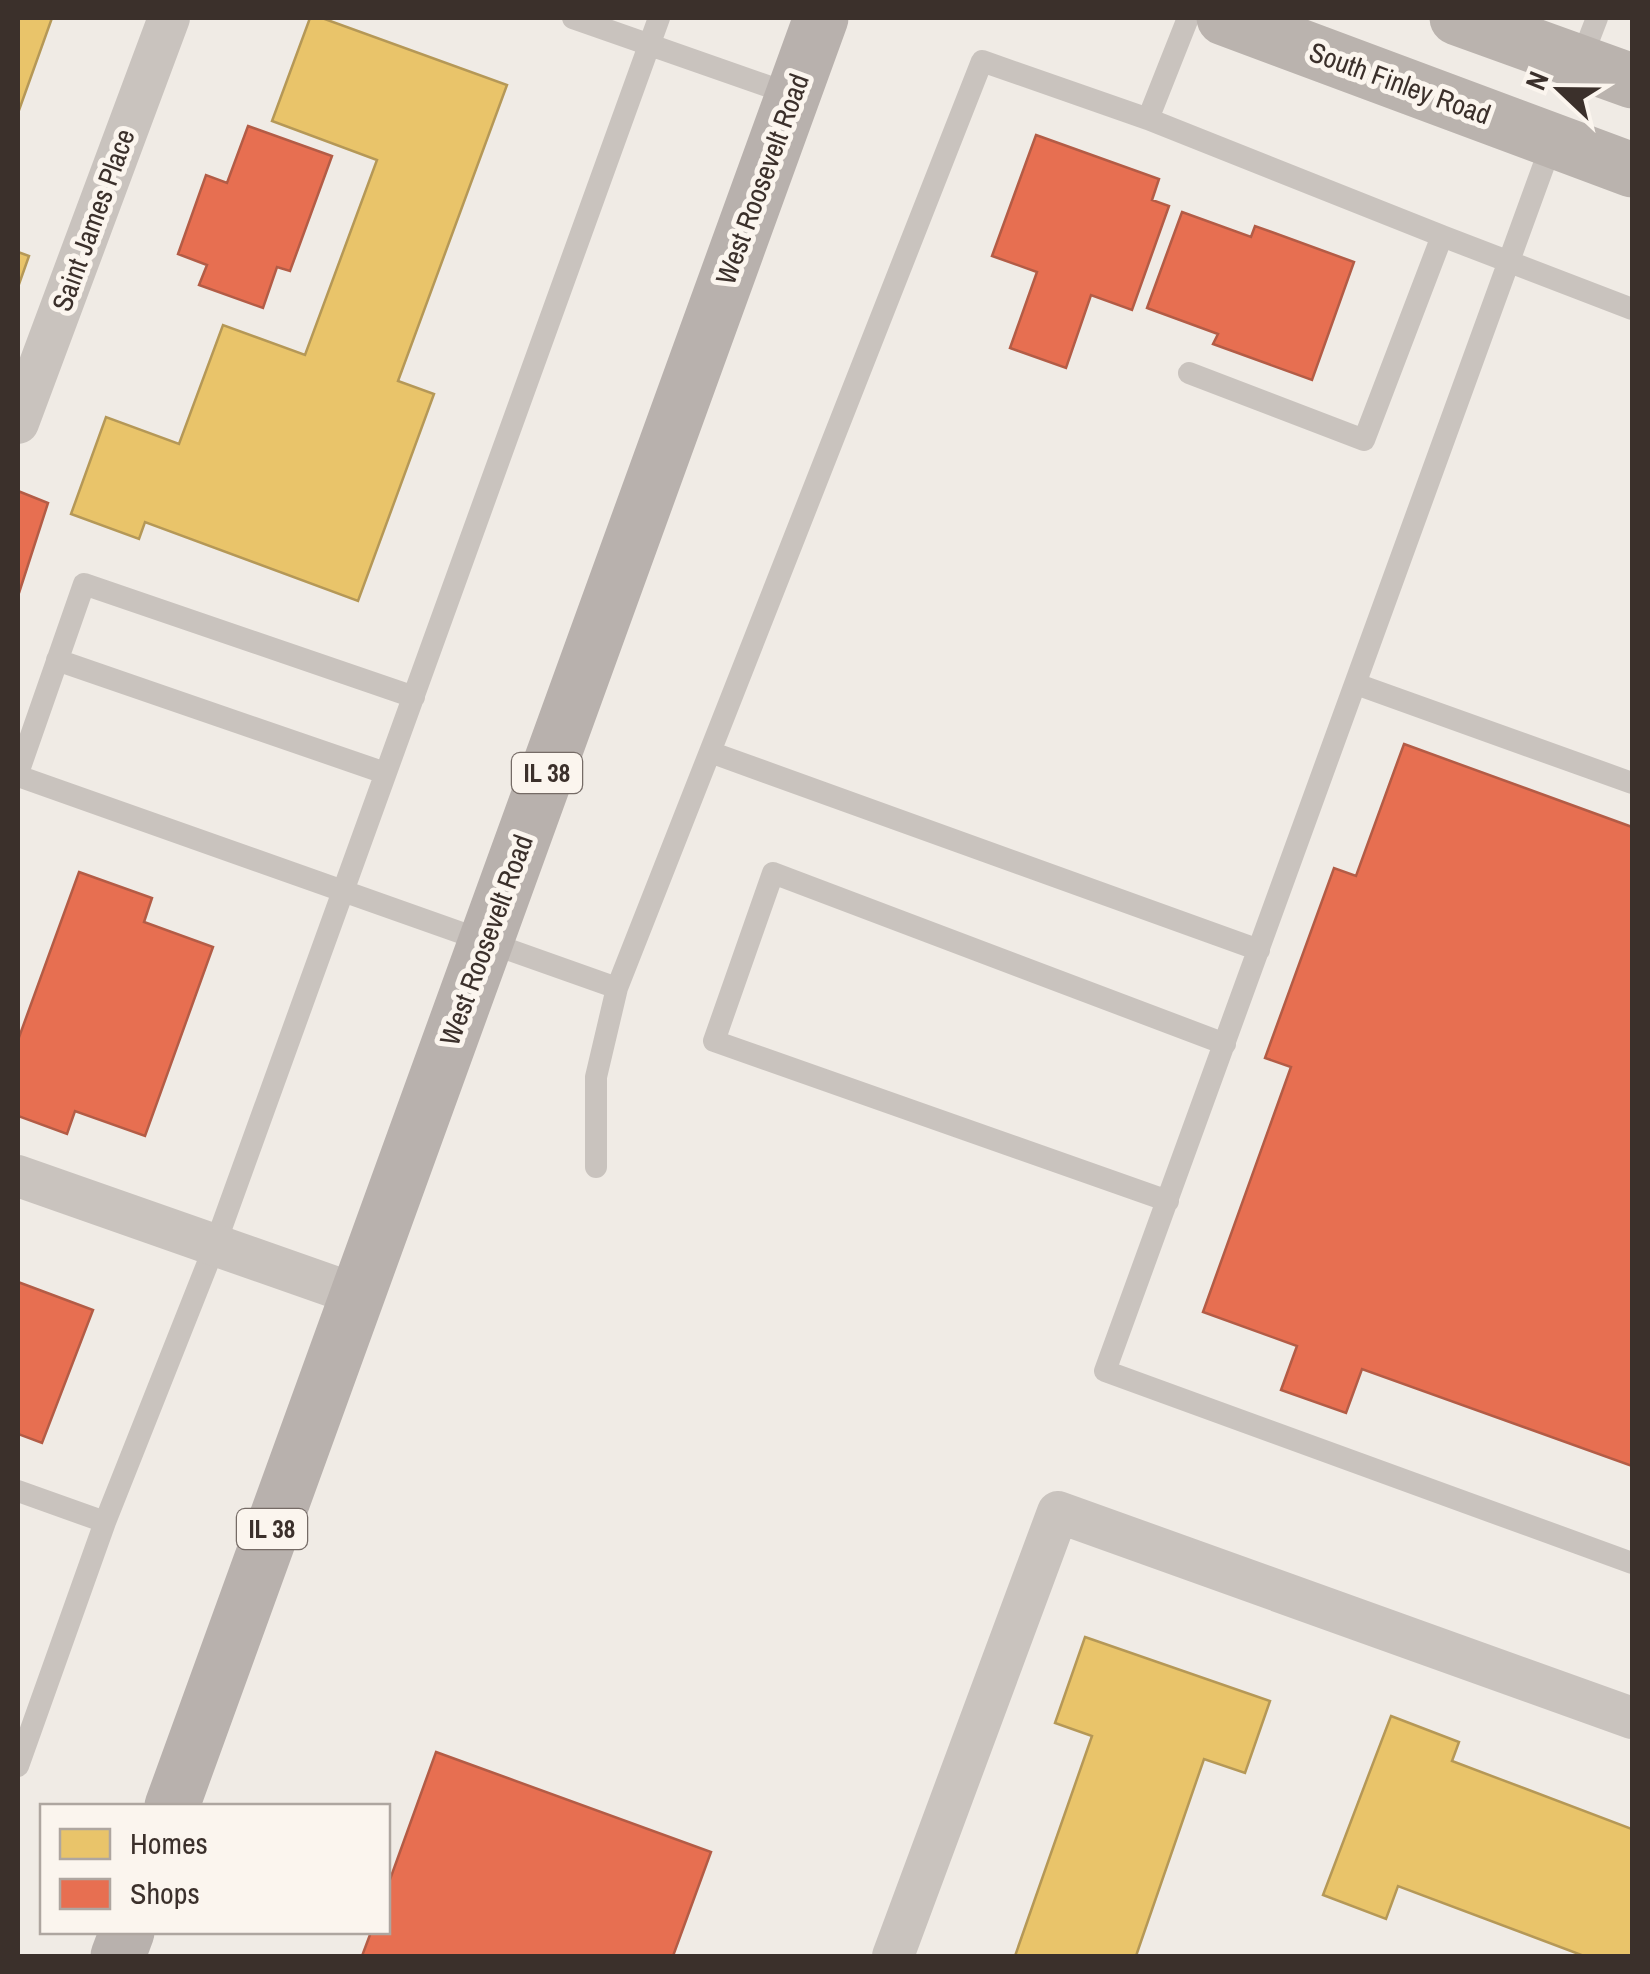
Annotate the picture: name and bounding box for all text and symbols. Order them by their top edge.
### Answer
street label: South Finley Road [1304,33,1496,133]
north arrow [1510,40,1610,140]
text: N [1516,66,1558,95]
street label: West Roosevelt Road [706,68,818,290]
street label: Saint James Place [42,124,144,316]
road number: IL 38 [512,753,582,793]
street label: West Roosevelt Road [430,829,542,1051]
road number: IL 38 [237,1509,307,1549]
legend [40,1804,390,1934]
text: Homes [130,1823,208,1863]
text: Shops [130,1873,200,1913]

